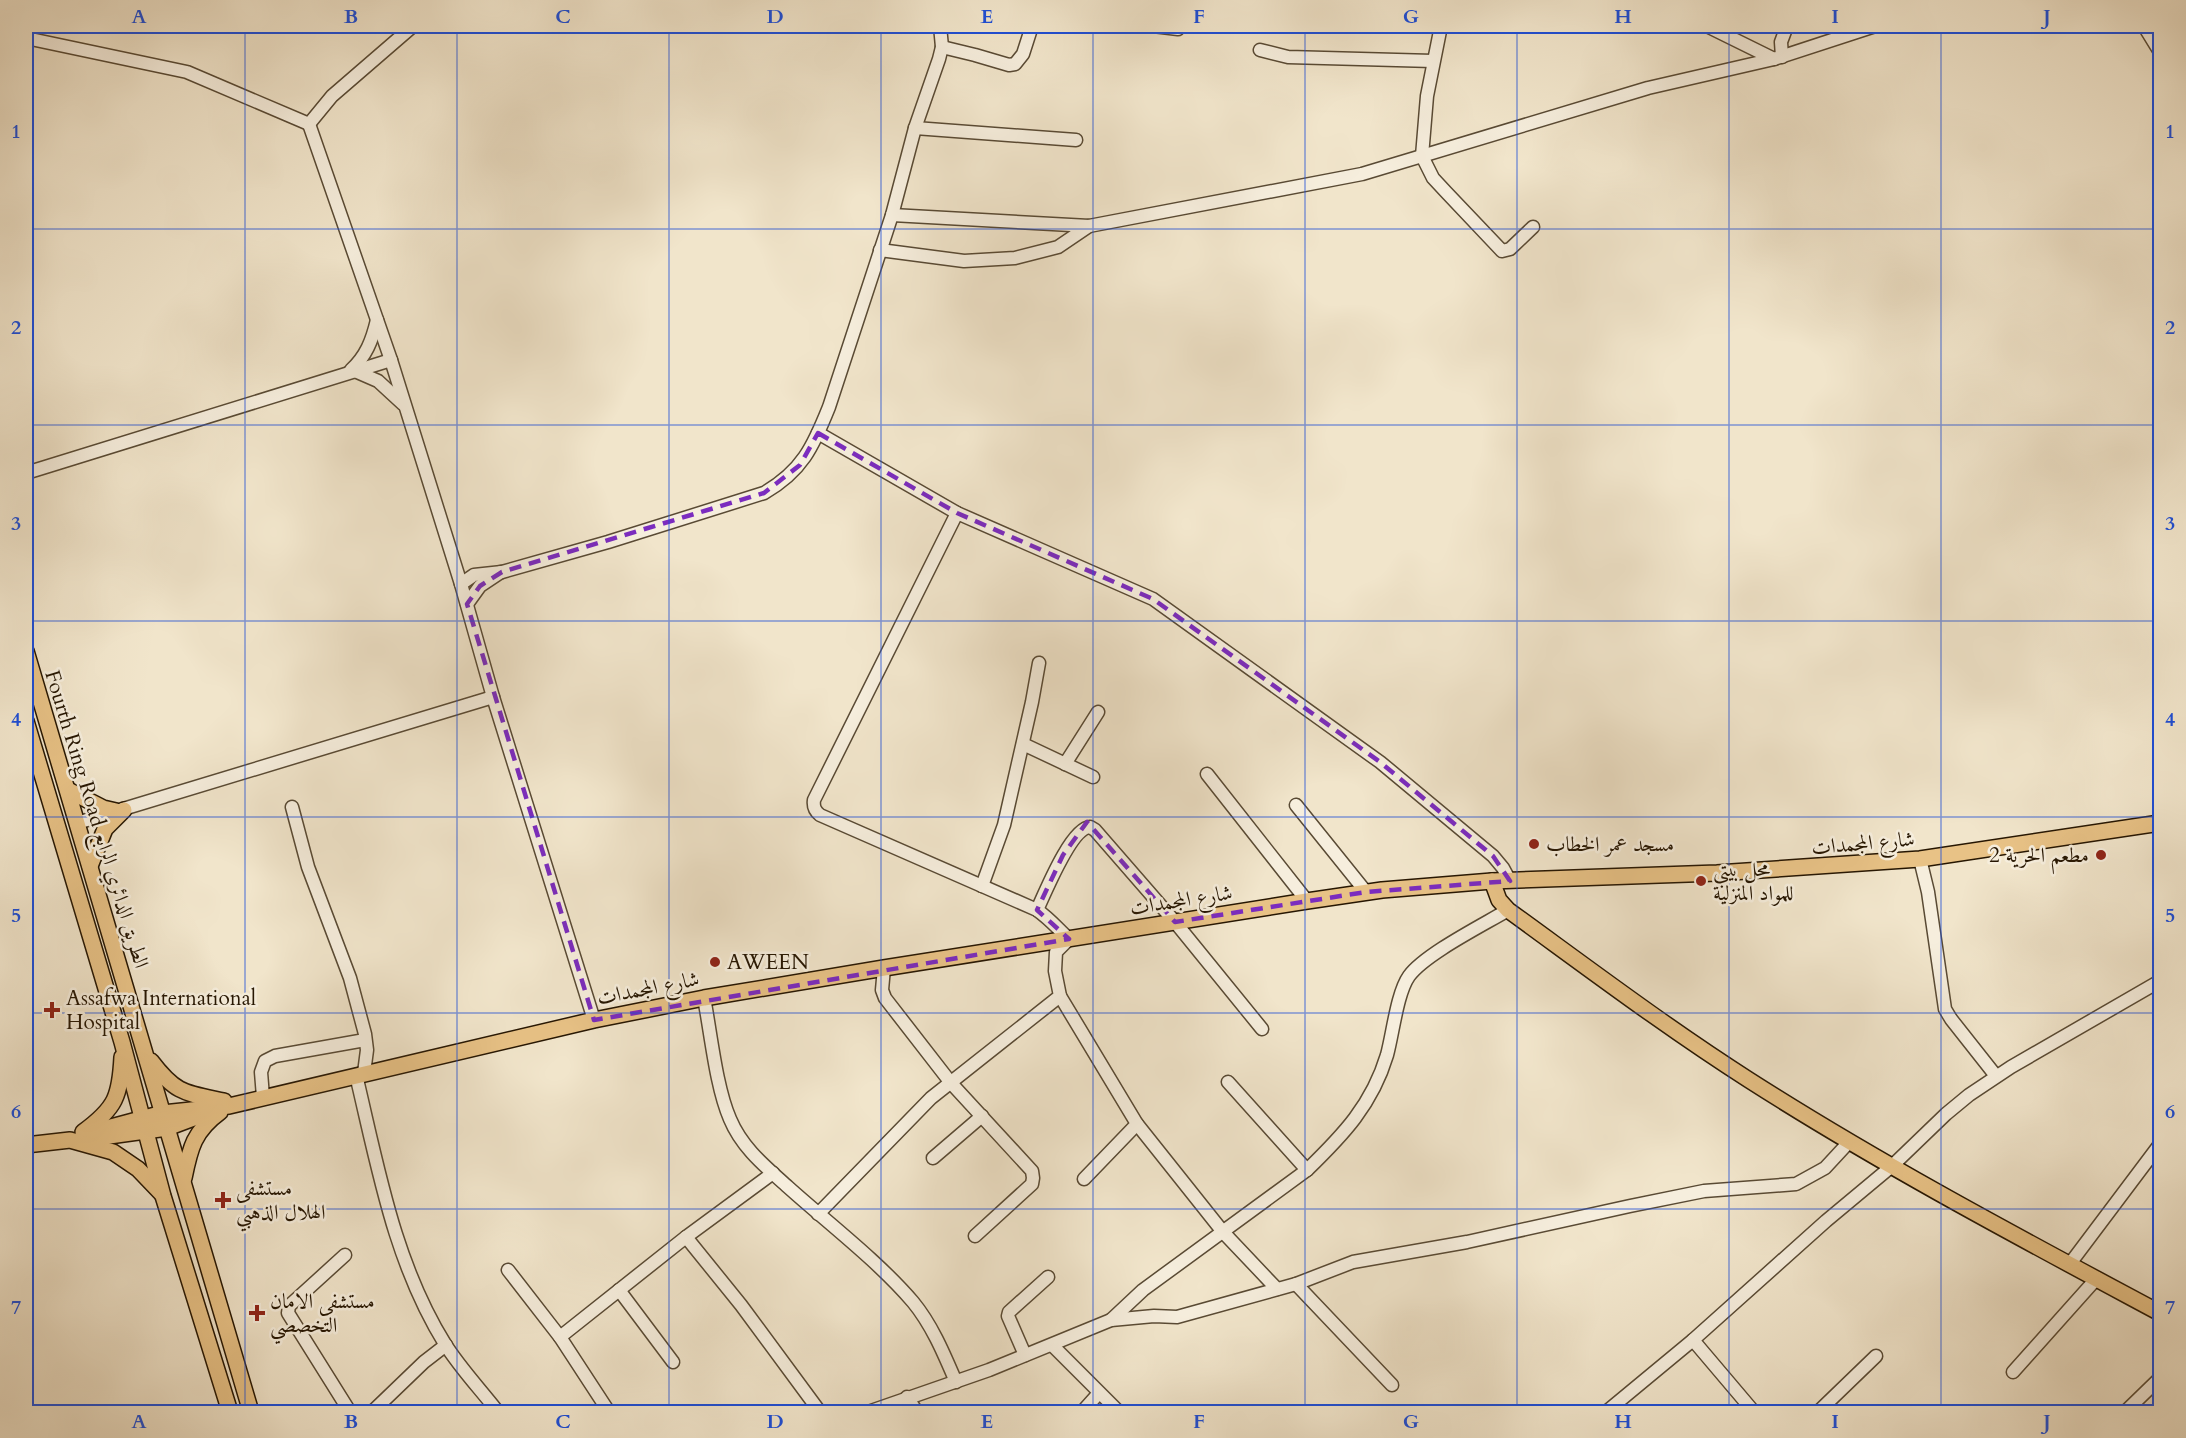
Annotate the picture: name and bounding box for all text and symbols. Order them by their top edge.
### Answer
text: A [131,3,147,30]
text: B [344,3,358,30]
text: C [555,3,571,30]
text: D [766,3,784,30]
text: E [981,3,993,30]
text: F [1193,3,1205,30]
text: G [1403,3,1419,30]
text: H [1614,3,1632,30]
text: I [1831,3,1839,30]
text: J [2040,3,2051,30]
text: 1 [11,118,21,145]
text: 1 [2165,118,2175,145]
text: 2 [11,314,21,341]
text: 2 [2165,314,2175,341]
text: 3 [11,510,21,537]
text: 3 [2165,510,2175,537]
street label: Fourth Ring Road الطريق الدائري الرابع [33,667,156,973]
text: 4 [11,706,21,733]
text: 4 [2165,706,2175,733]
street label: شارع المجمدات [1810,825,1916,865]
place label: مسجد عمر الخطاب [1546,830,1674,859]
marker: مسجد عمر الخطاب [1527,837,1541,851]
place label: مطعم الحرية 2 [1989,841,2089,875]
marker: مطعم الحرية 2 [2094,848,2108,862]
place label: محل بيتي للمواد المنزلية [1713,855,1794,908]
marker: محل بيتي للمواد المنزلية [1694,874,1708,888]
street label: شارع المجمدات [1128,878,1235,926]
text: 5 [11,902,21,929]
text: 5 [2165,902,2175,929]
place label: AWEEN [727,948,809,977]
marker: AWEEN [708,955,722,969]
street label: شارع المجمدات [594,964,702,1016]
place label: Assafwa International Hospital [66,984,256,1037]
marker: Assafwa International Hospital [43,1001,61,1019]
text: 6 [11,1098,21,1125]
text: 6 [2165,1098,2175,1125]
place label: مستشفى الهلال الذهبي [236,1174,326,1232]
marker: مستشفى الهلال الذهبي [214,1191,232,1209]
place label: مستشفى الامان التخصصي [270,1287,375,1345]
text: 7 [11,1294,21,1321]
text: 7 [2165,1294,2175,1321]
marker: مستشفى الامان التخصصي [248,1304,266,1322]
text: A [131,1408,147,1435]
text: B [344,1408,358,1435]
text: C [555,1408,571,1435]
text: D [766,1408,784,1435]
text: E [981,1408,993,1435]
text: F [1193,1408,1205,1435]
text: G [1403,1408,1419,1435]
text: H [1614,1408,1632,1435]
text: I [1831,1408,1839,1435]
text: J [2040,1408,2051,1435]

